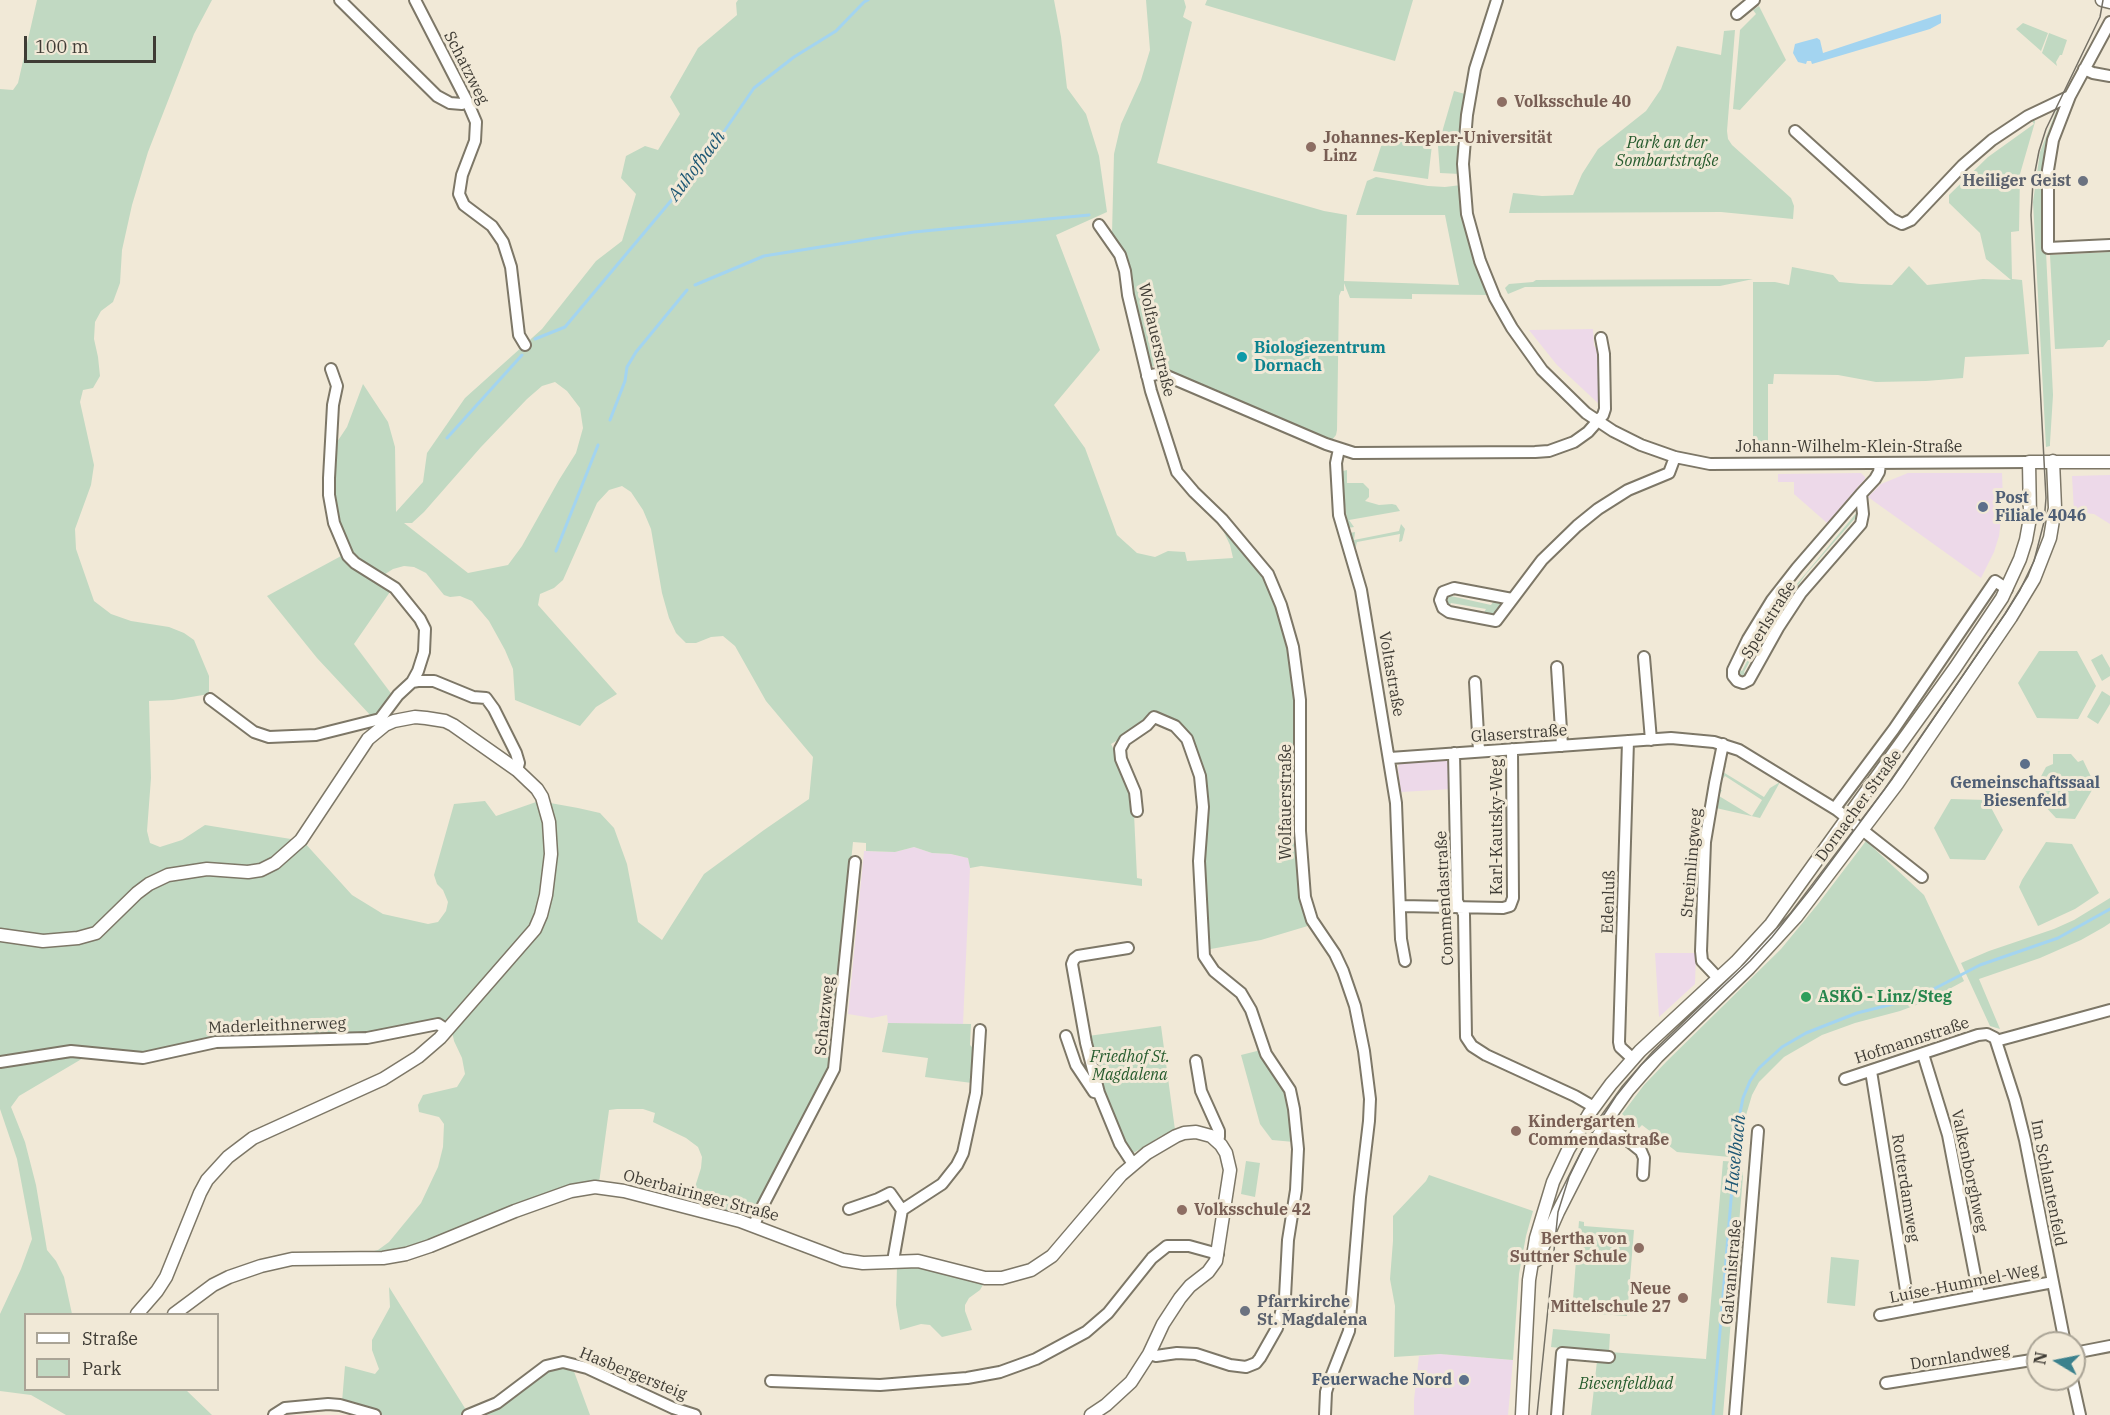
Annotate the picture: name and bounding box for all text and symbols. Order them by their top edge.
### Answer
scale bar [27,24,159,62]
street label: Schatzweg [439,28,493,108]
text: 100 m [35,35,89,58]
place label: Volksschule 40 [1514,92,1631,112]
marker: Volksschule 40 [1495,95,1509,109]
water label: Auhofbach [664,127,730,205]
place label: Johannes-Kepler-Universität Linz [1323,128,1552,166]
park label: Park an der Sombartstraße [1616,133,1718,171]
marker: Johannes-Kepler-Universität Linz [1304,140,1318,154]
place label: Heiliger Geist [1963,171,2071,191]
marker: Heiliger Geist [2076,174,2090,188]
street label: Wolfauerstraße [1134,281,1178,399]
place label: Biologiezentrum Dornach [1254,338,1386,376]
marker: Biologiezentrum Dornach [1235,350,1249,364]
street label: Johann-Wilhelm-Klein-Straße [1736,437,1962,457]
place label: Post Filiale 4046 [1995,488,2086,526]
marker: Post Filiale 4046 [1976,500,1990,514]
street label: Sperlstraße [1738,578,1800,662]
street label: Voltastraße [1374,630,1408,718]
street label: Glaserstraße [1470,721,1568,747]
street label: Wolfauerstraße [1276,744,1296,860]
street label: Dornacher Straße [1812,746,1906,866]
marker: Gemeinschaftssaal Biesenfeld [2018,757,2032,771]
street label: Karl-Kautsky-Weg [1487,759,1507,895]
place label: Gemeinschaftssaal Biesenfeld [1950,773,2100,811]
street label: Streimlingweg [1678,808,1706,918]
street label: Commendastraße [1432,830,1458,966]
street label: Edenluß [1598,870,1620,934]
street label: Schatzweg [811,975,839,1057]
place label: ASKÖ - Linz/Steg [1818,987,1952,1007]
marker: ASKÖ - Linz/Steg [1799,990,1813,1004]
street label: Hofmannstraße [1852,1013,1972,1069]
street label: Maderleithnerweg [208,1014,346,1038]
park label: Friedhof St. Magdalena [1090,1047,1170,1085]
street label: Valkenborghweg [1947,1108,1991,1234]
place label: Kindergarten Commendastraße [1528,1112,1669,1150]
water label: Haselbach [1721,1113,1751,1195]
street label: Im Schlantenfeld [2026,1118,2070,1248]
marker: Kindergarten Commendastraße [1509,1124,1523,1138]
street label: Rotterdamweg [1887,1132,1923,1244]
street label: Oberbairinger Straße [621,1166,781,1226]
place label: Volksschule 42 [1194,1200,1311,1220]
marker: Volksschule 42 [1175,1203,1189,1217]
street label: Galvanistraße [1718,1219,1746,1325]
place label: Bertha von Suttner Schule [1510,1229,1627,1267]
marker: Bertha von Suttner Schule [1632,1241,1646,1255]
street label: Luise-Hummel-Weg [1888,1260,2040,1308]
place label: Neue Mittelschule 27 [1550,1279,1671,1317]
marker: Neue Mittelschule 27 [1676,1291,1690,1305]
place label: Pfarrkirche St. Magdalena [1257,1292,1367,1330]
marker: Pfarrkirche St. Magdalena [1238,1304,1252,1318]
legend [24,1313,219,1391]
text: Straße [82,1327,138,1350]
north arrow [2026,1331,2086,1391]
street label: Dornlandweg [1909,1340,2011,1374]
street label: Hasbergersteig [576,1344,690,1404]
text: N [2029,1350,2051,1366]
text: Park [82,1357,121,1380]
place label: Feuerwache Nord [1312,1370,1452,1390]
marker: Feuerwache Nord [1457,1373,1471,1387]
park label: Biesenfeldbad [1579,1374,1673,1394]

